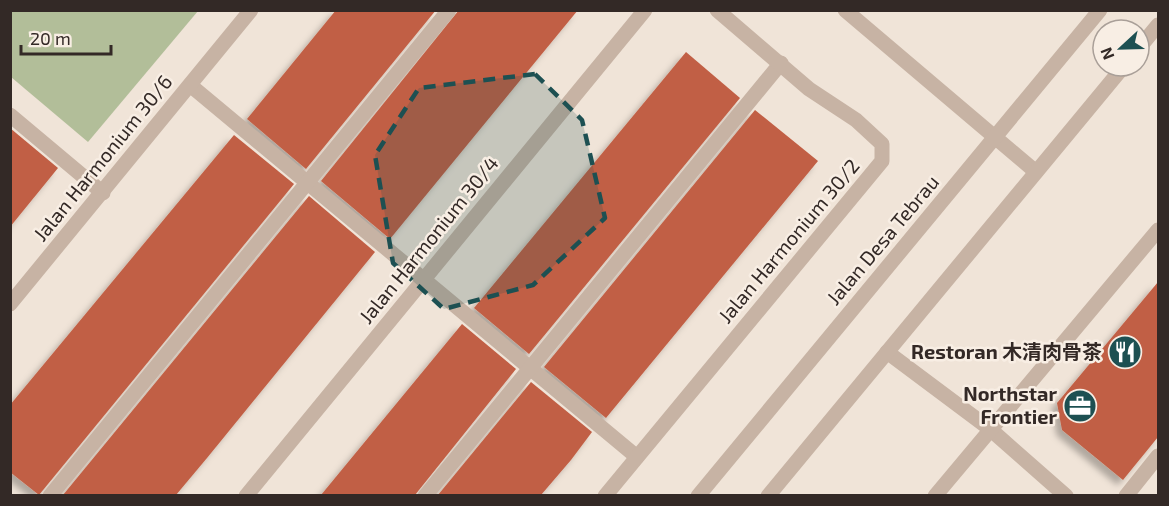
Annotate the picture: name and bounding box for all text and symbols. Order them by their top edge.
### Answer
scale bar [21,18,111,56]
north arrow [1091,18,1151,78]
text: 20 m [30,27,71,49]
text: N [1096,45,1118,63]
street label: Jalan Harmonium 30/6 [28,69,177,245]
street label: Jalan Harmonium 30/4 [354,151,503,328]
street label: Jalan Harmonium 30/2 [713,153,864,327]
street label: Jalan Desa Tebrau [821,170,943,309]
restaurant icon: Restoran 木清肉骨茶 [1107,334,1143,370]
place label: Restoran 木清肉骨茶 [911,339,1102,363]
place label: Northstar Frontier [963,381,1057,428]
office icon: Northstar Frontier [1062,388,1098,424]

